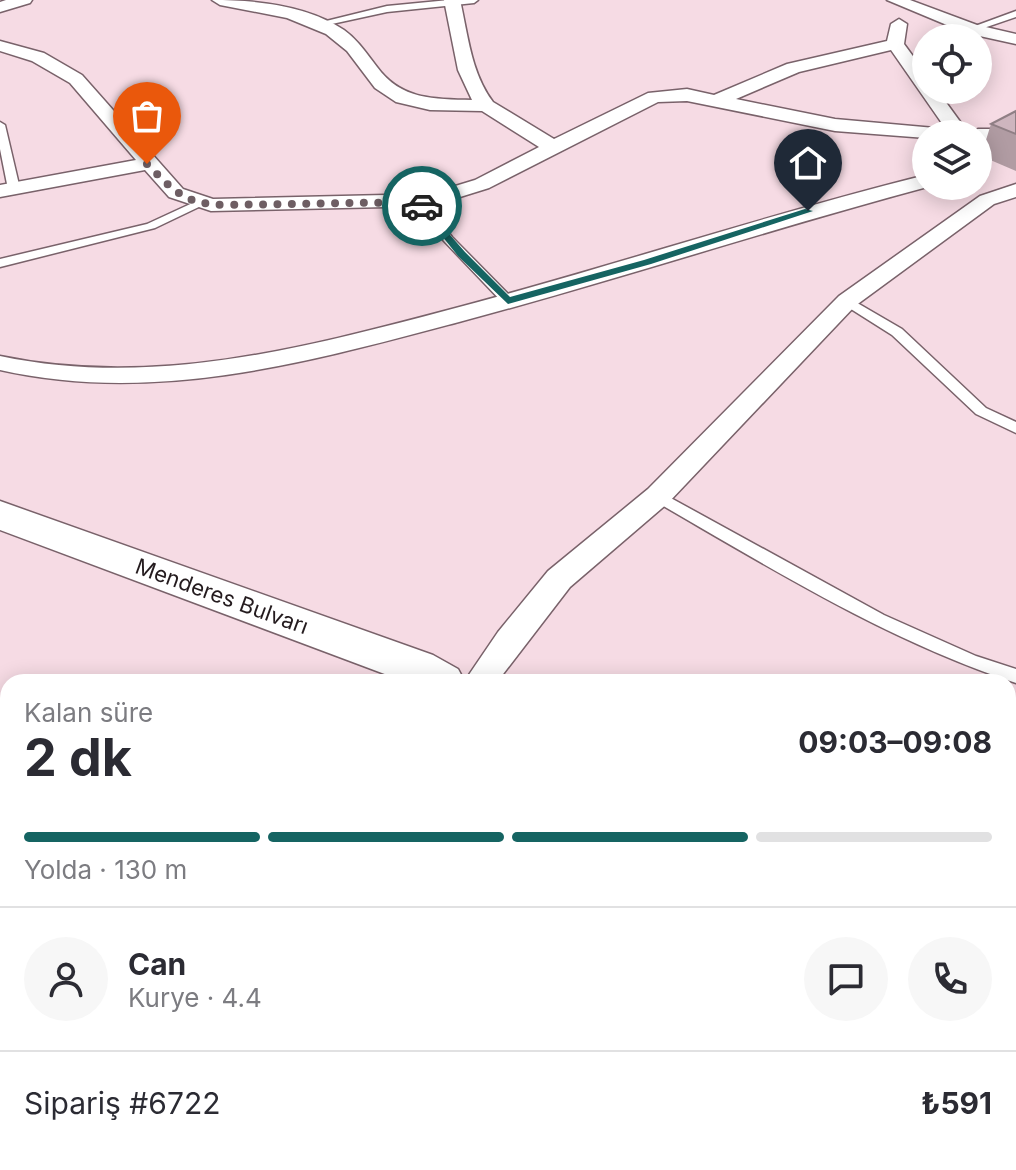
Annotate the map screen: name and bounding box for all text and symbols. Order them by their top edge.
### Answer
map controls [912,24,992,200]
button: locate [912,24,992,104]
pin [113,82,181,164]
icon: bag [125,94,169,138]
button: layers [912,120,992,200]
pin [774,129,842,211]
icon: home [786,141,830,185]
courier [382,166,462,246]
icon: car [400,184,444,228]
street label: Menderes Bulvarı [132,553,312,639]
text: Kalan süre [24,697,153,728]
text: 09:03–09:08 [798,724,992,760]
text: 2 dk [24,726,132,789]
text: Yolda · 130 m [24,854,187,885]
button: person [24,937,108,1021]
button: chat [804,937,888,1021]
button: phone [908,937,992,1021]
text: Can [128,946,186,982]
text: Kurye · 4.4 [128,982,262,1013]
text: Sipariş #6722 [24,1085,221,1121]
text: ₺591 [921,1085,992,1121]

